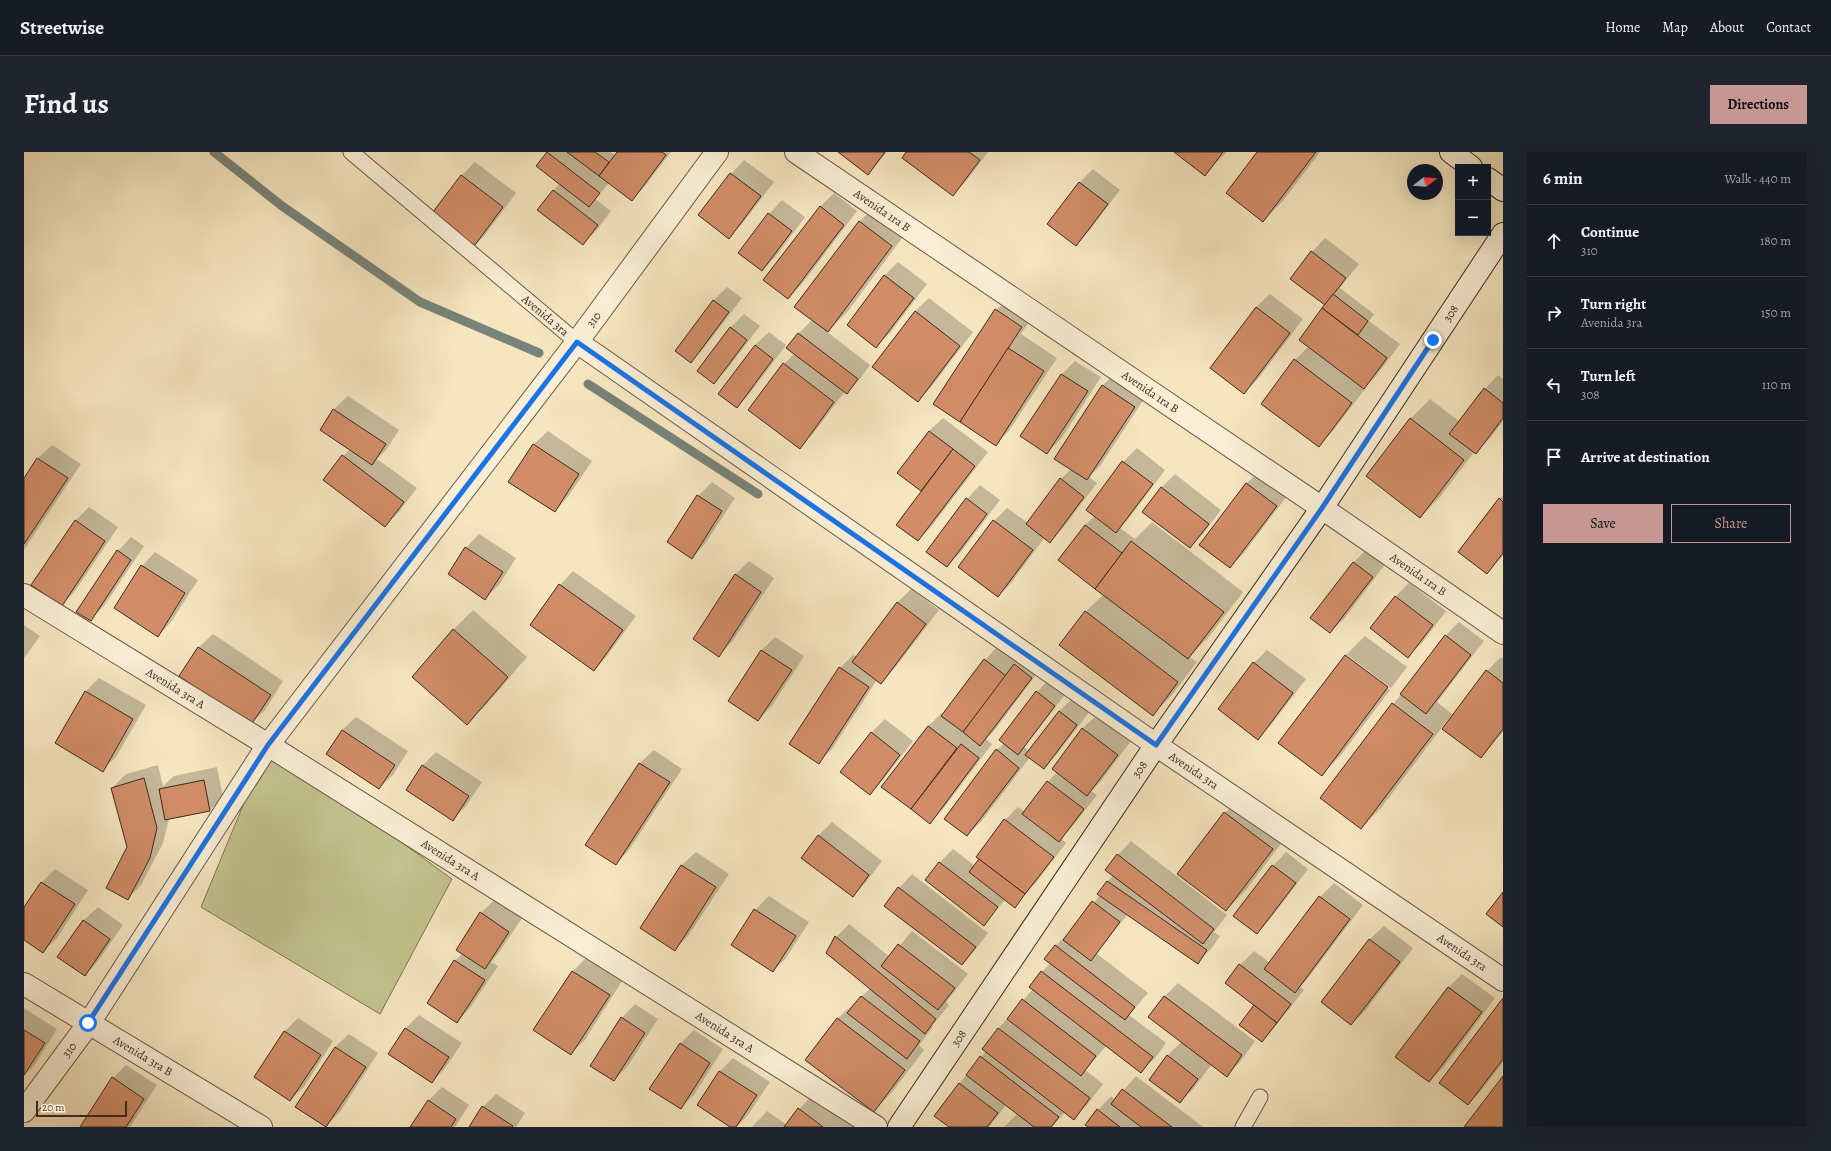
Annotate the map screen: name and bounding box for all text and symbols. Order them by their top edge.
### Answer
text: Streetwise [20,15,104,41]
text: Home [1605,18,1640,37]
text: Map [1662,18,1688,37]
text: About [1710,18,1744,37]
text: Contact [1766,18,1811,37]
text: Find us [24,85,109,123]
button: Directions [1710,85,1807,124]
north arrow [1407,164,1443,200]
map controls [1455,164,1491,236]
button: + [1455,164,1491,200]
text: 6 min [1543,167,1583,190]
text: Walk · 440 m [1724,170,1791,187]
street label: Avenida 1ra B [850,185,914,235]
button: − [1455,200,1491,236]
text: Continue [1581,222,1639,242]
icon: ahead [1543,230,1565,252]
text: 180 m [1760,232,1791,249]
text: 310 [1581,242,1598,259]
street label: Avenida 3ra [518,290,573,340]
text: Turn right [1581,294,1646,314]
street label: 308 [1439,302,1462,325]
icon: right [1543,302,1565,324]
text: 150 m [1761,304,1791,321]
street label: 310 [583,308,605,330]
text: Avenida 3ra [1581,314,1642,331]
route end [1424,331,1442,349]
street label: Avenida 1ra B [1118,366,1182,417]
text: Turn left [1581,366,1636,386]
icon: left [1543,374,1565,396]
text: 110 m [1762,376,1791,393]
text: 308 [1581,386,1600,403]
icon: arrive [1543,446,1565,468]
text: Arrive at destination [1581,447,1710,467]
button: Save [1543,504,1663,543]
button: Share [1671,504,1791,543]
street label: Avenida 1ra B [1386,549,1450,600]
street label: Avenida 3ra A [142,664,209,713]
street label: Avenida 3ra [1165,747,1222,793]
street label: 308 [1128,758,1151,781]
street label: Avenida 3ra A [417,835,484,885]
street label: Avenida 3ra [1433,929,1490,975]
street label: Avenida 3ra A [692,1007,758,1057]
route start [79,1014,97,1032]
street label: 308 [947,1026,970,1050]
street label: Avenida 3ra B [110,1031,176,1080]
street label: 310 [58,1039,80,1061]
scale bar [36,1099,127,1118]
text: 20 m [42,1100,64,1115]

